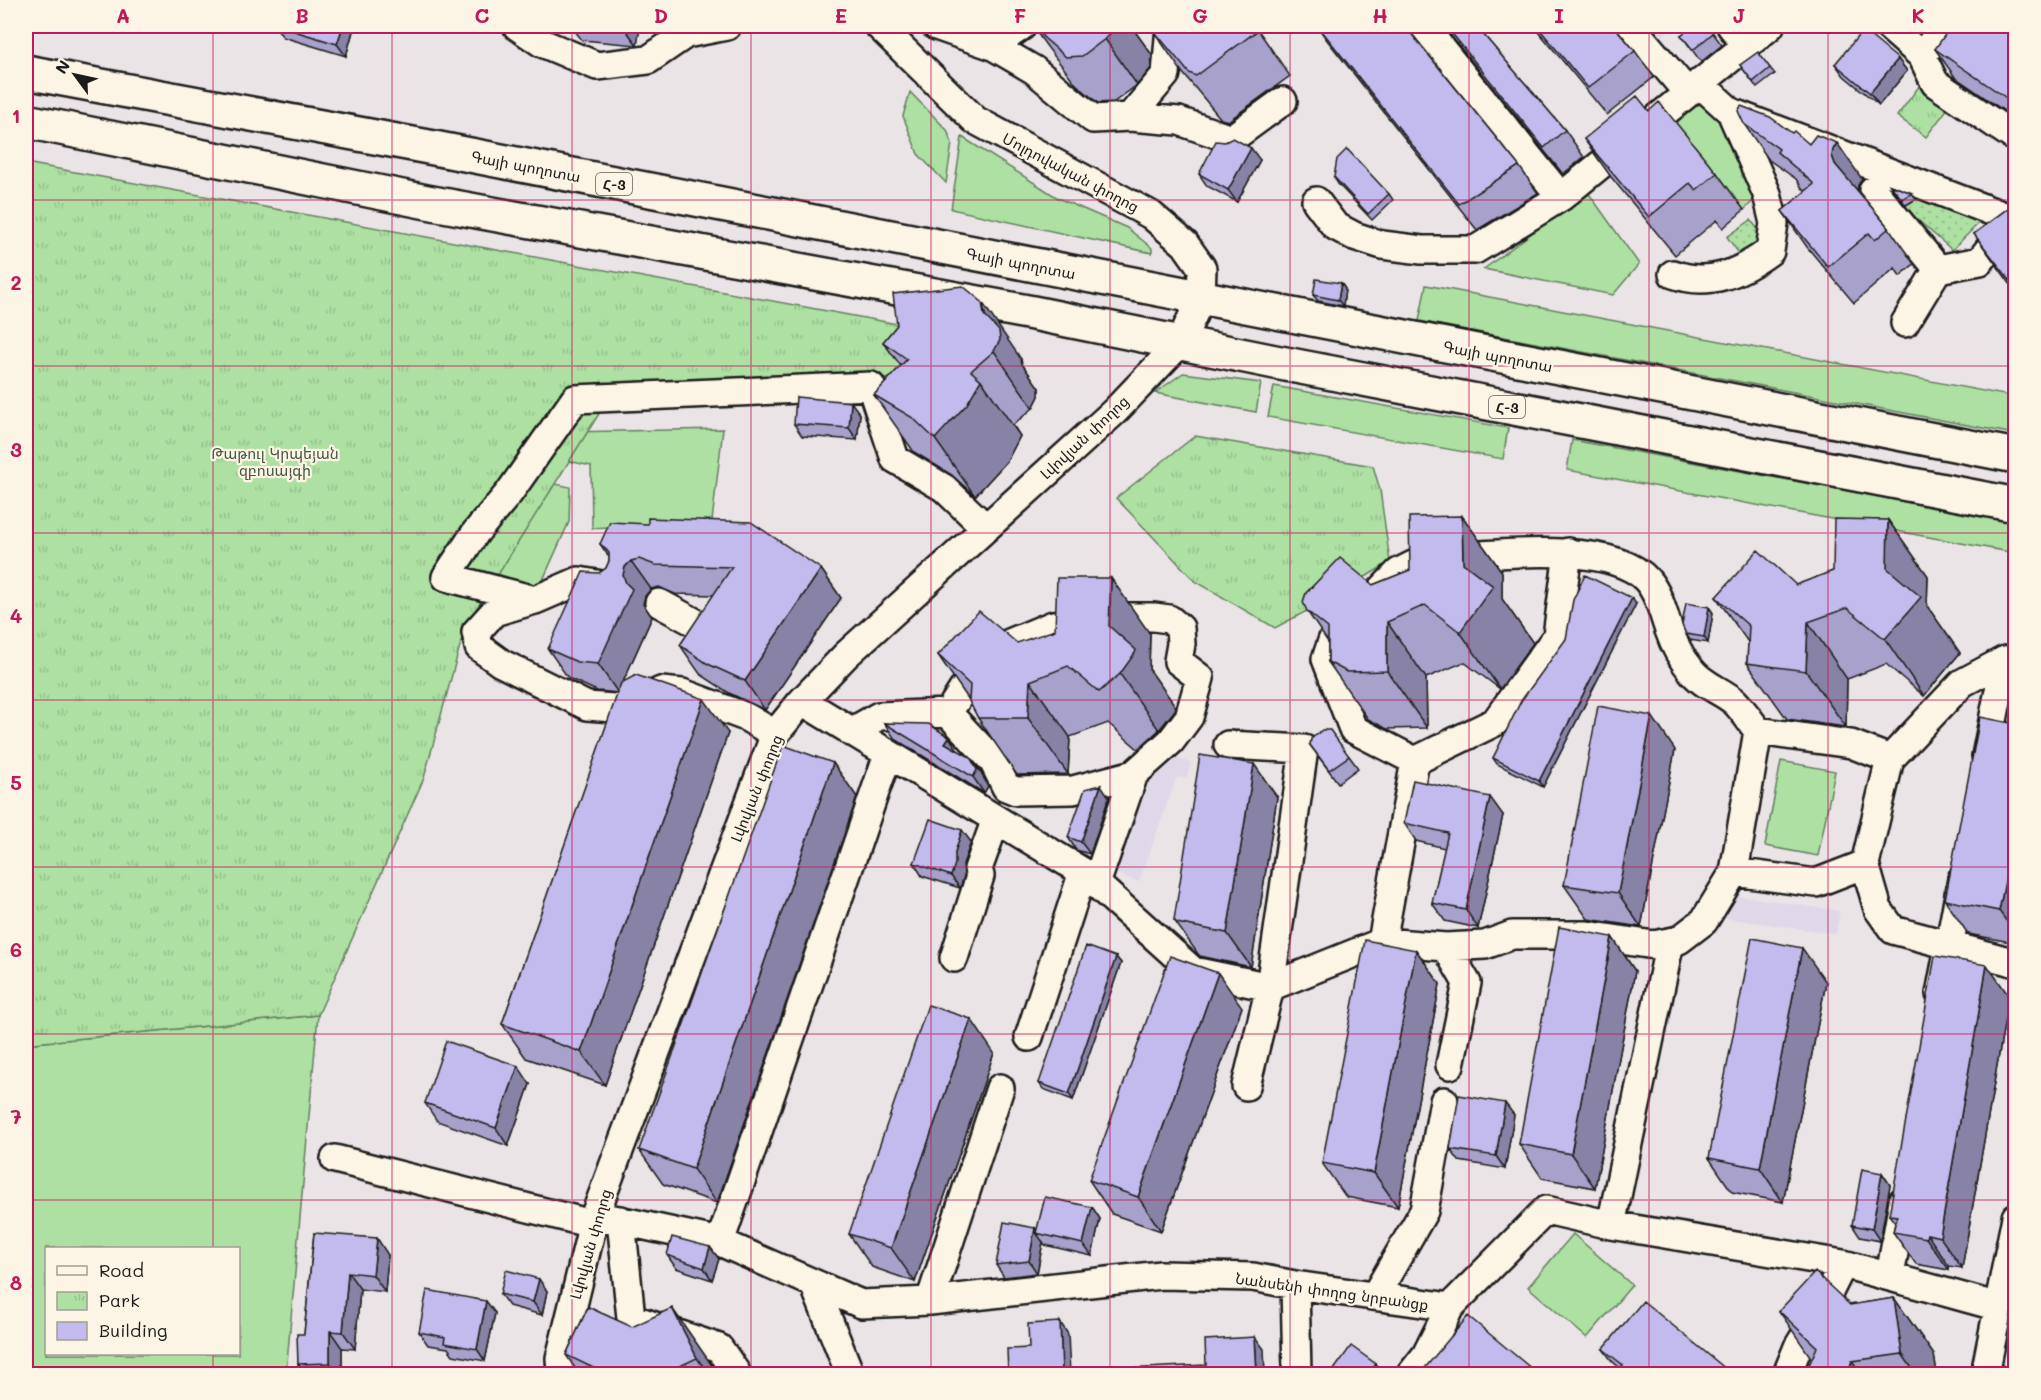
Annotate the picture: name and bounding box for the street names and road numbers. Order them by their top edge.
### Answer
street label: Մոլդովական փողոց [999,127,1143,217]
street label: Գայի պողոտա [470,146,582,186]
road number: Հ-3 [596,173,632,195]
street label: Գայի պողոտա [965,243,1077,283]
street label: Գայի պողոտա [1442,336,1554,376]
street label: Լվովյան փողոց [1035,391,1133,483]
road number: Հ-3 [1489,396,1525,418]
street label: Լվովյան փողոց [725,731,787,845]
street label: Լվովյան փողոց [565,1186,615,1302]
street label: Նանսենի փողոց նրբանցք [1234,1268,1430,1314]

